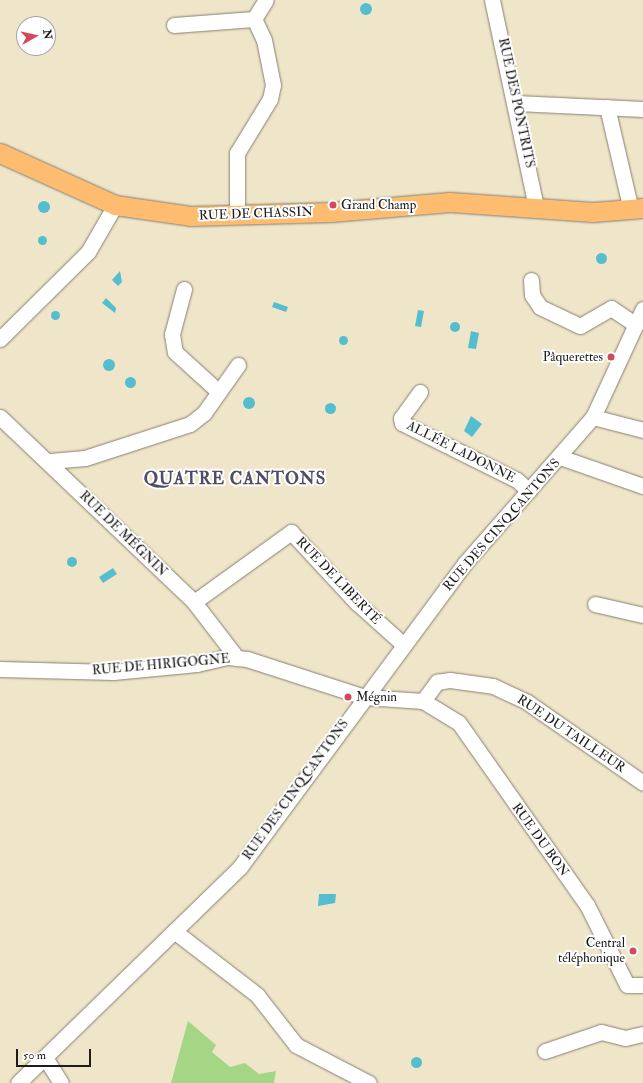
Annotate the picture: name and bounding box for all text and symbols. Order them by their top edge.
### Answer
north arrow [16,16,56,56]
text: N [40,29,55,40]
street label: RUE DES PONTRITS [495,37,537,169]
place label: Grand Champ [341,197,416,213]
marker: Grand Champ [328,200,338,210]
street label: RUE DE CHASSIN [199,204,313,224]
place label: Pâquerettes [543,349,603,365]
marker: Pâquerettes [606,352,616,362]
street label: ALLÉE LADONNE [404,418,518,486]
street label: RUE DES CINQ CANTONS [440,456,564,594]
district label: QUATRE CANTONS [144,469,326,489]
street label: RUE DE MÉGNIN [76,488,170,580]
street label: RUE DE LIBERTÉ [292,534,384,628]
street label: RUE DE HIRIGOGNE [91,651,231,679]
place label: Mégnin [356,689,397,705]
marker: Mégnin [343,692,353,702]
street label: RUE DU TAILLEUR [514,692,628,776]
street label: RUE DES CINQ CANTONS [240,717,352,863]
street label: RUE DU BON [508,800,572,880]
place label: Central téléphonique [558,936,625,967]
marker: Central téléphonique [628,946,638,956]
scale bar [18,1041,93,1067]
text: 50 m [23,1048,46,1063]

